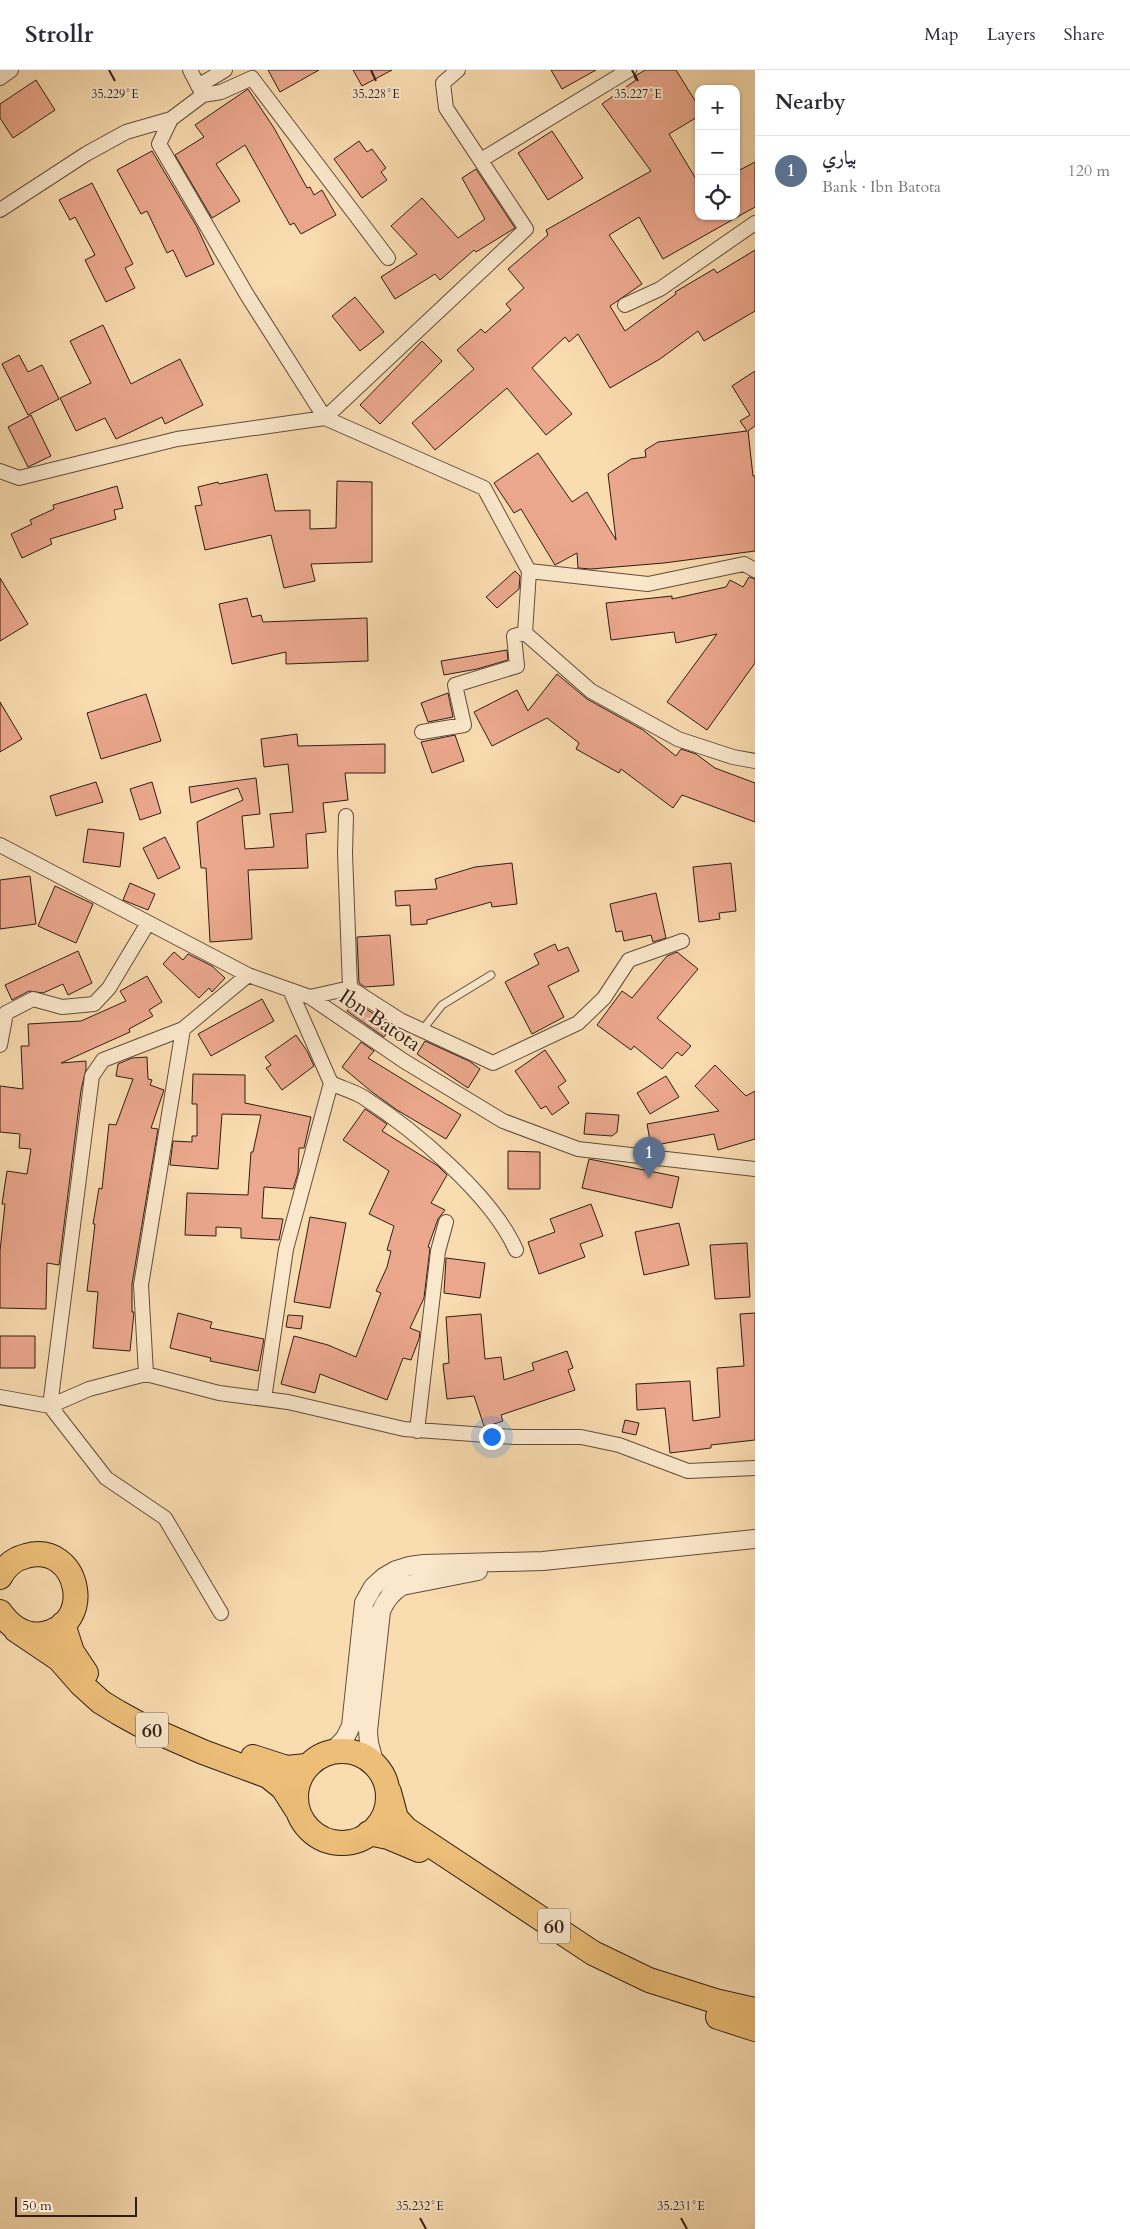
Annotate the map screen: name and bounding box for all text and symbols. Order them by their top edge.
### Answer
text: Strollr [25,18,93,51]
text: Map [924,22,959,47]
text: Layers [987,22,1036,47]
text: Share [1064,22,1105,47]
map controls [695,85,740,220]
button: + [695,85,740,130]
text: 35.229°E [91,86,139,102]
text: 35.228°E [352,86,400,102]
text: 35.227°E [614,86,662,102]
text: Nearby [775,88,846,117]
button: − [695,130,740,175]
text: بياري [822,145,856,171]
text: 1 [787,160,795,182]
text: 120 m [1068,160,1110,182]
button: locate [695,175,740,220]
text: Bank · Ibn Batota [822,176,941,198]
street label: Ibn Batota [333,982,426,1058]
pin: 1 [633,1137,665,1178]
your location [479,1424,505,1450]
road number: 60 [136,1712,168,1748]
road number: 60 [538,1908,570,1944]
scale bar [15,2194,138,2217]
text: 50 m [22,2196,52,2215]
text: 35.232°E [396,2198,444,2214]
text: 35.231°E [657,2198,705,2214]

